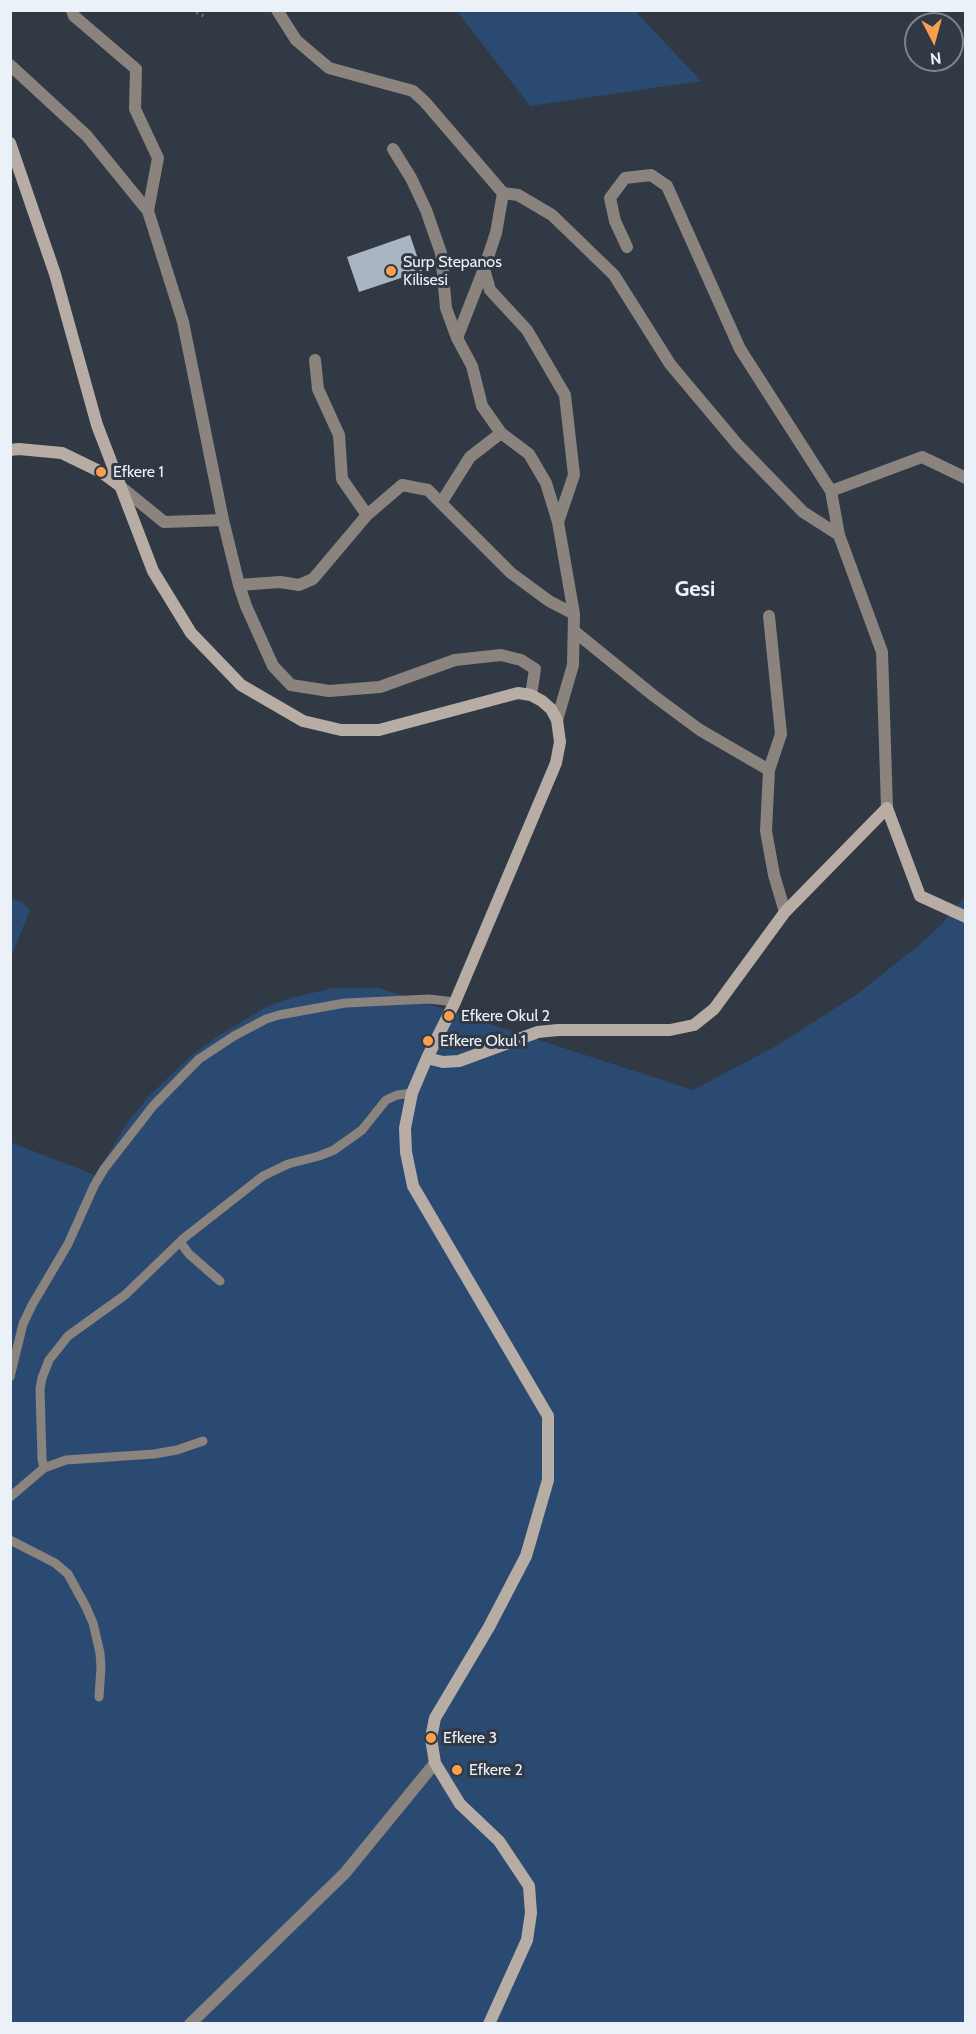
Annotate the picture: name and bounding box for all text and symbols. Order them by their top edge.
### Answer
north arrow [904,12,964,72]
text: N [929,48,942,68]
place label: Surp Stepanos Kilisesi [403,252,502,290]
marker: Surp Stepanos Kilisesi [384,264,398,278]
place label: Efkere 1 [113,462,164,482]
marker: Efkere 1 [94,465,108,479]
district label: Gesi [675,577,715,603]
place label: Efkere Okul 2 [461,1006,550,1026]
marker: Efkere Okul 2 [442,1009,456,1023]
place label: Efkere Okul 1 [440,1031,526,1051]
marker: Efkere Okul 1 [421,1034,435,1048]
place label: Efkere 3 [443,1728,497,1748]
marker: Efkere 3 [424,1731,438,1745]
place label: Efkere 2 [469,1760,523,1780]
marker: Efkere 2 [450,1763,464,1777]

